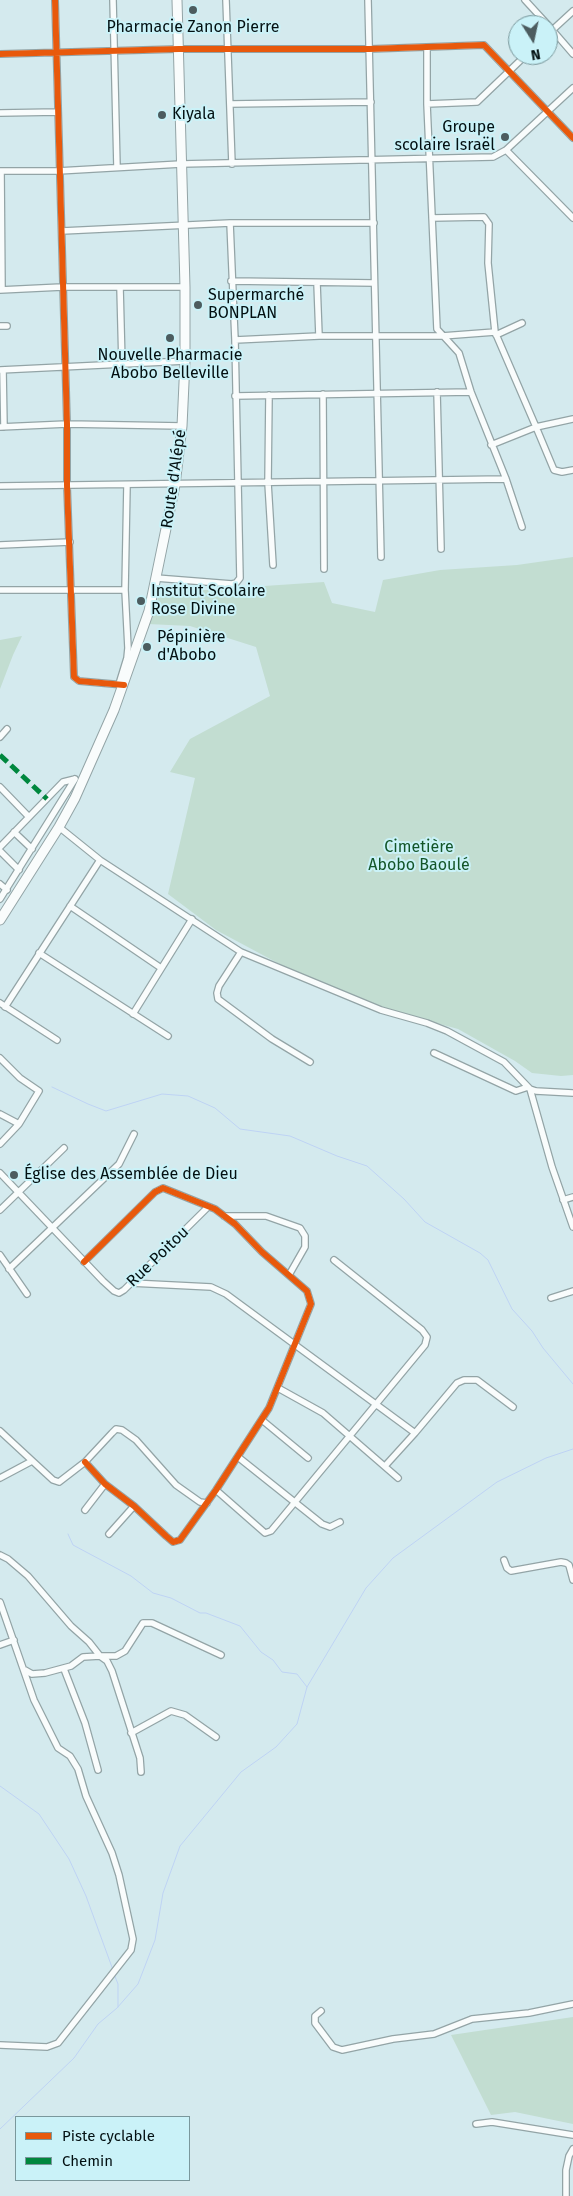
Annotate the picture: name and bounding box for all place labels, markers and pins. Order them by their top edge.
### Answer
marker: Pharmacie Zanon Pierre [187,4,199,16]
place label: Pharmacie Zanon Pierre [106,18,280,38]
place label: Kiyala [172,105,215,125]
marker: Kiyala [156,109,168,121]
place label: Groupe scolaire Israël [394,118,495,156]
marker: Groupe scolaire Israël [499,131,511,143]
place label: Supermarché BONPLAN [208,286,304,324]
marker: Supermarché BONPLAN [192,299,204,311]
marker: Nouvelle Pharmacie Abobo Belleville [164,332,176,344]
place label: Nouvelle Pharmacie Abobo Belleville [98,346,242,384]
place label: Institut Scolaire Rose Divine [151,582,266,620]
marker: Institut Scolaire Rose Divine [135,595,147,607]
place label: Pépinière d'Abobo [157,628,226,666]
marker: Pépinière d'Abobo [141,641,153,653]
place label: Église des Assemblée de Dieu [24,1165,238,1185]
marker: Église des Assemblée de Dieu [8,1169,20,1181]

